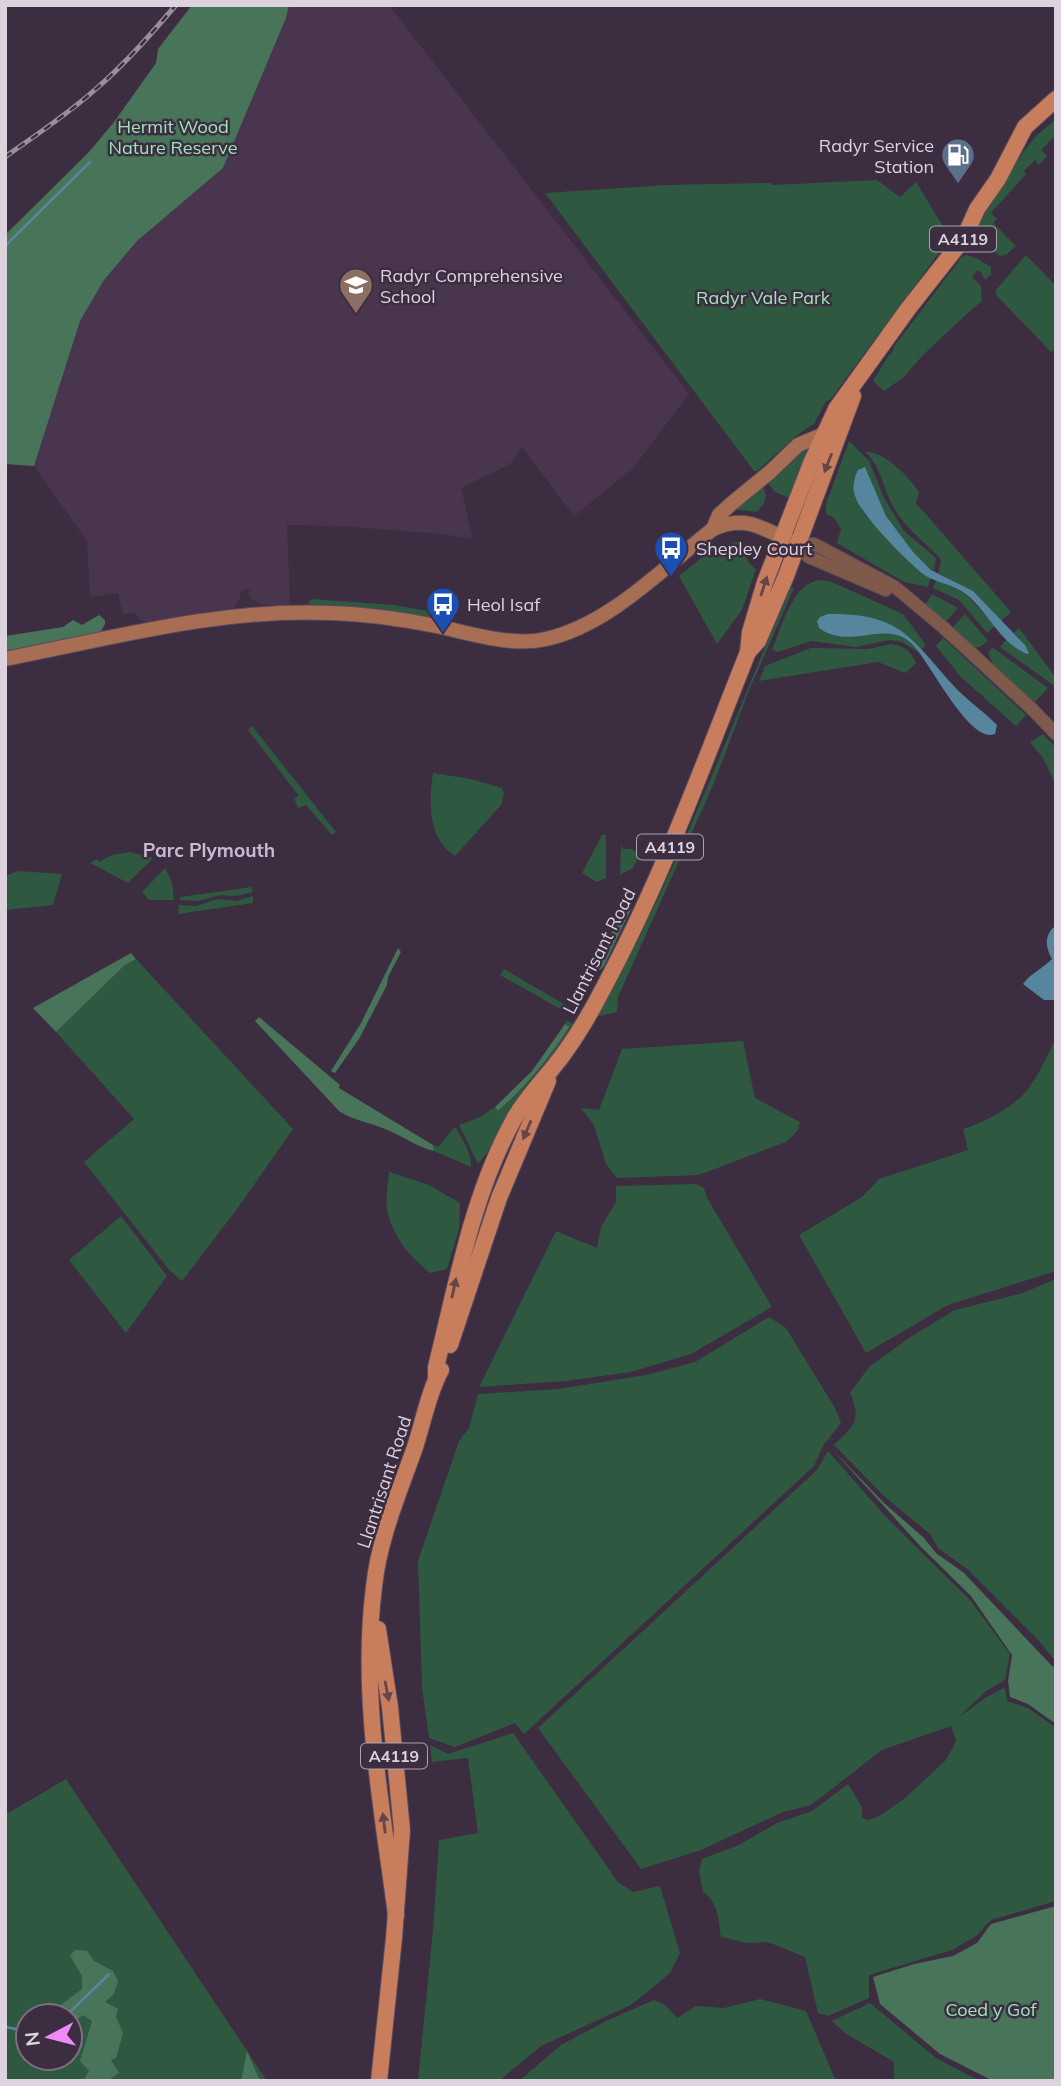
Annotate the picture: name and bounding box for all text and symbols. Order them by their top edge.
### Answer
park label: Hermit Wood Nature Reserve [109,115,237,159]
place label: Radyr Service Station [819,134,934,178]
fuel station icon: Radyr Service Station [939,136,977,185]
road number: A4119 [930,227,996,252]
place label: Radyr Comprehensive School [380,264,563,308]
school or university icon: Radyr Comprehensive School [337,266,375,315]
park label: Radyr Vale Park [696,286,831,309]
one-way arrow [822,452,833,473]
bus stop icon: Shepley Court [652,529,690,578]
place label: Shepley Court [696,537,812,560]
one-way arrow [759,575,770,596]
bus stop icon: Heol Isaf [424,585,462,634]
place label: Heol Isaf [467,593,541,616]
road number: A4119 [637,834,703,860]
district label: Parc Plymouth [143,838,275,862]
street label: Llantrisant Road [557,884,641,1018]
one-way arrow [521,1120,532,1141]
one-way arrow [448,1277,459,1299]
street label: Llantrisant Road [352,1413,416,1551]
one-way arrow [381,1680,392,1702]
road number: A4119 [361,1744,427,1768]
one-way arrow [379,1811,390,1833]
park label: Coed y Gof [946,1998,1037,2021]
north arrow [14,2002,84,2072]
text: N [19,2030,45,2048]

